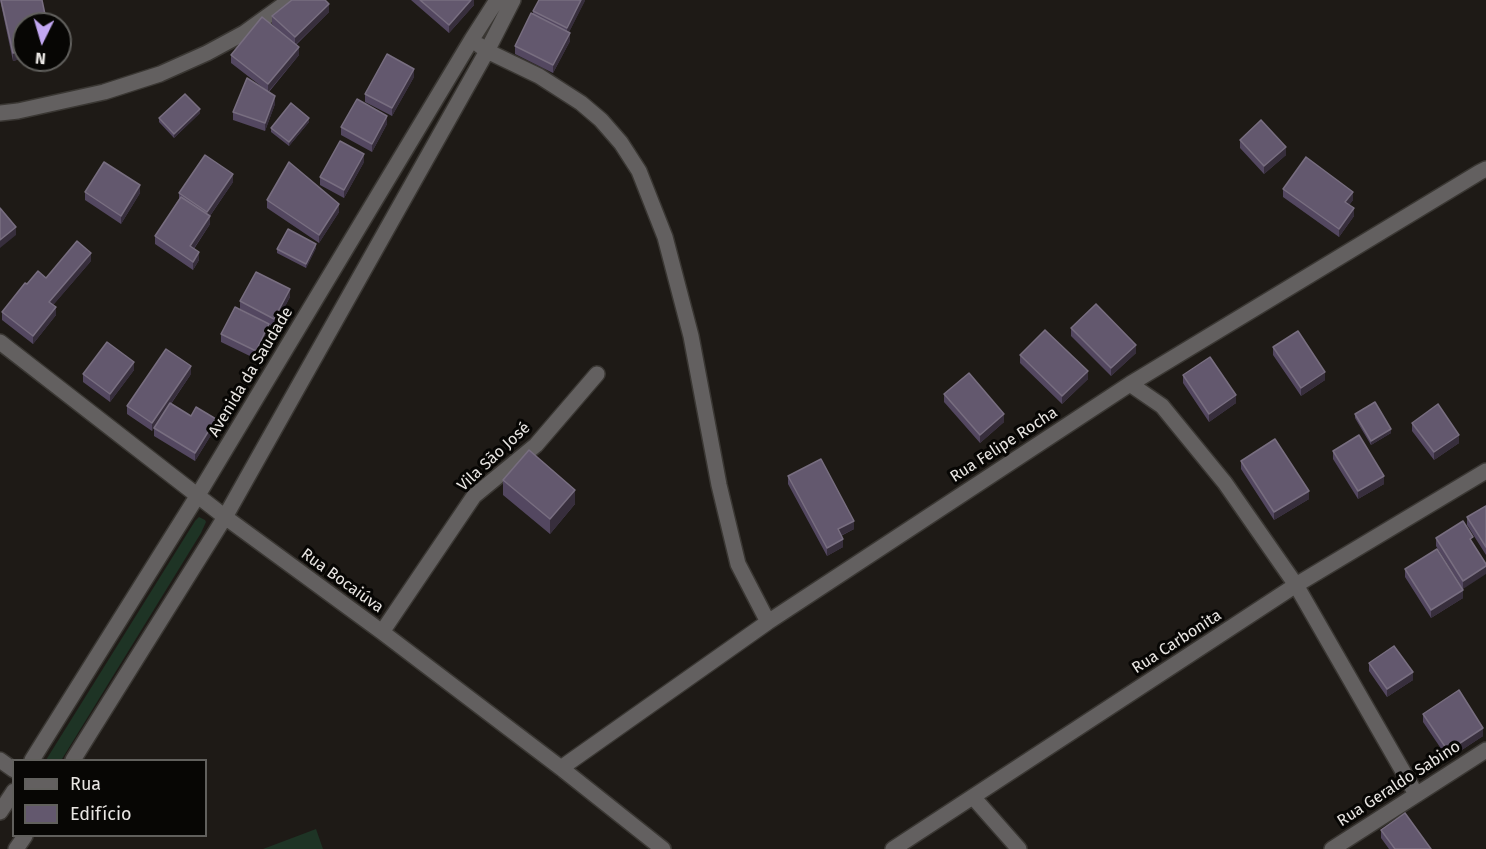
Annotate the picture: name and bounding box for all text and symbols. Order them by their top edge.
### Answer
north arrow [12,12,72,72]
text: N [34,49,47,68]
street label: Avenida da Saudade [205,304,297,440]
street label: Rua Felipe Rocha [947,403,1061,487]
street label: Vila São José [454,418,534,496]
street label: Rua Bocaiúva [297,545,387,617]
street label: Rua Carbonita [1129,606,1225,678]
street label: Rua Geraldo Sabino [1334,737,1464,831]
legend [12,759,207,837]
text: Rua [70,773,101,795]
text: Edifício [70,803,132,825]

